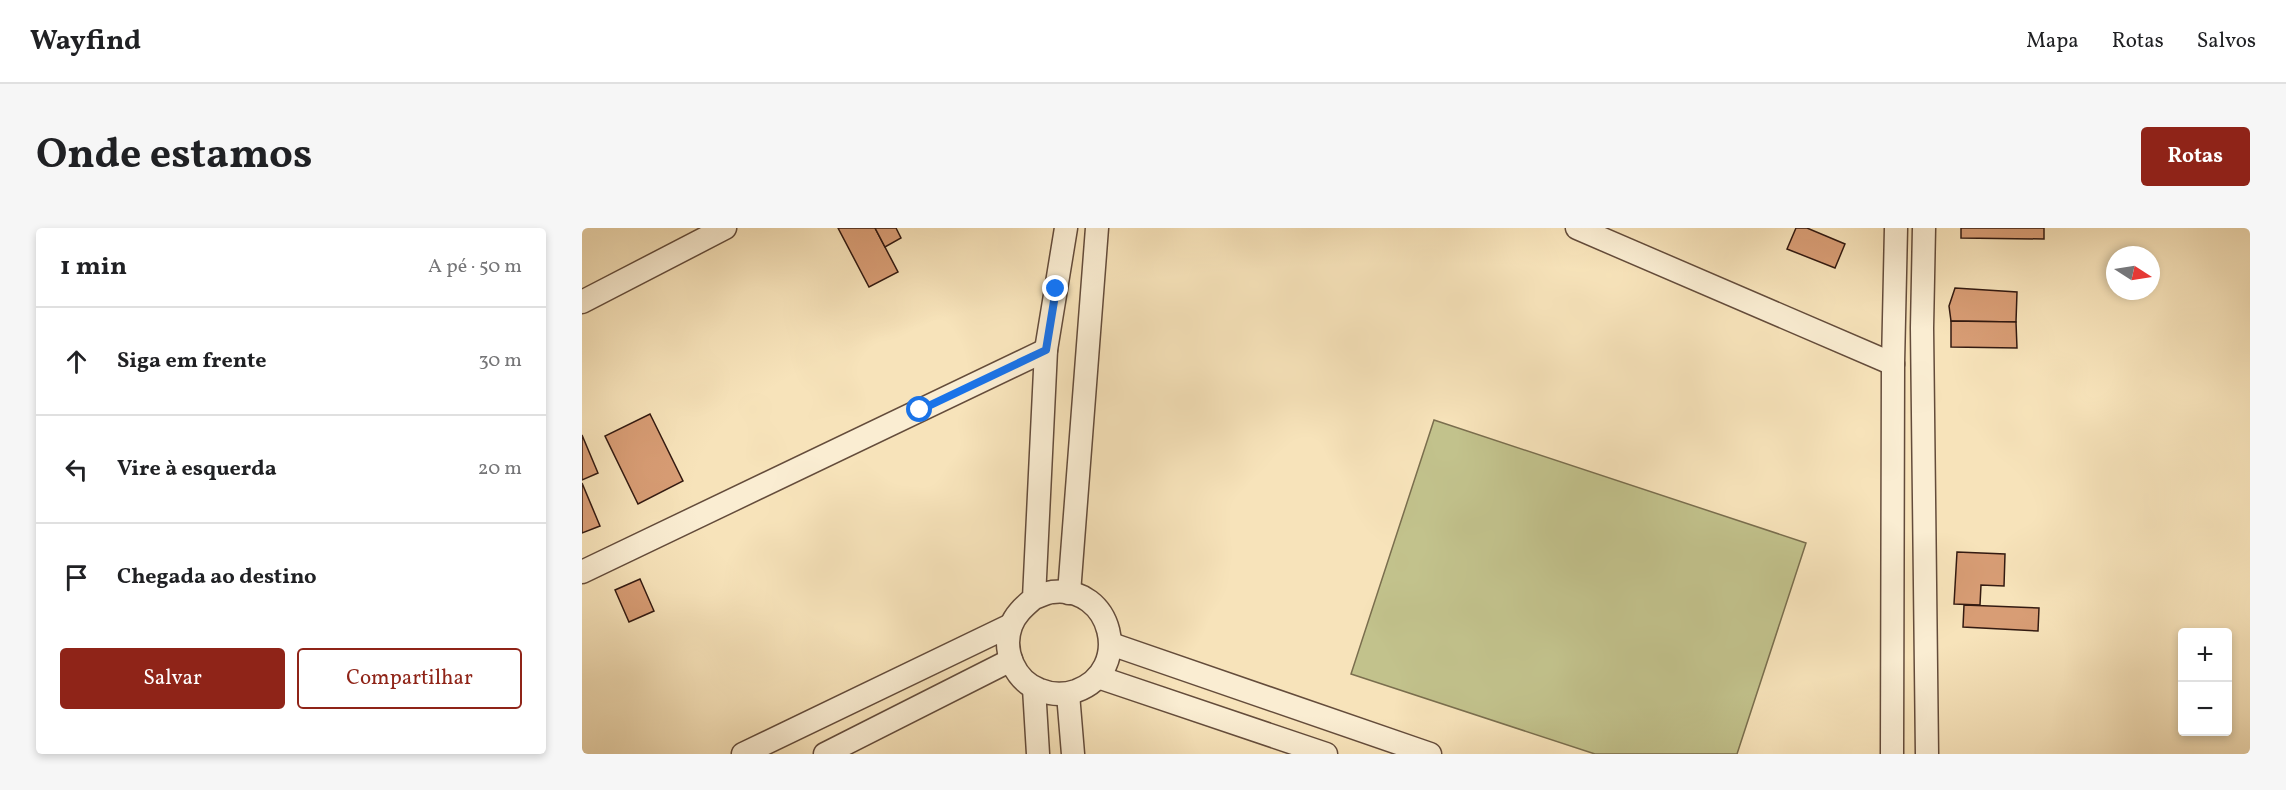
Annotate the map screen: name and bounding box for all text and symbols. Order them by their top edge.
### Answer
text: Wayfind [30,22,141,61]
text: Mapa [2026,27,2079,56]
text: Rotas [2112,27,2164,56]
text: Salvos [2197,27,2256,56]
text: Onde estamos [36,127,312,186]
button: Rotas [2141,127,2250,186]
north arrow [2106,246,2160,300]
text: 1 min [60,249,127,285]
text: A pé · 50 m [428,253,522,281]
route end [1042,275,1068,301]
icon: ahead [60,345,93,378]
text: Siga em frente [117,346,267,377]
text: 30 m [478,347,522,375]
route start [906,396,932,422]
icon: left [60,453,93,486]
text: Vire à esquerda [117,454,277,485]
text: 20 m [478,455,522,483]
icon: arrive [60,561,93,594]
text: Chegada ao destino [117,562,317,593]
map controls [2178,628,2232,736]
button: + [2178,628,2232,682]
button: Salvar [60,648,285,709]
button: Compartilhar [297,648,522,709]
button: − [2178,682,2232,736]

